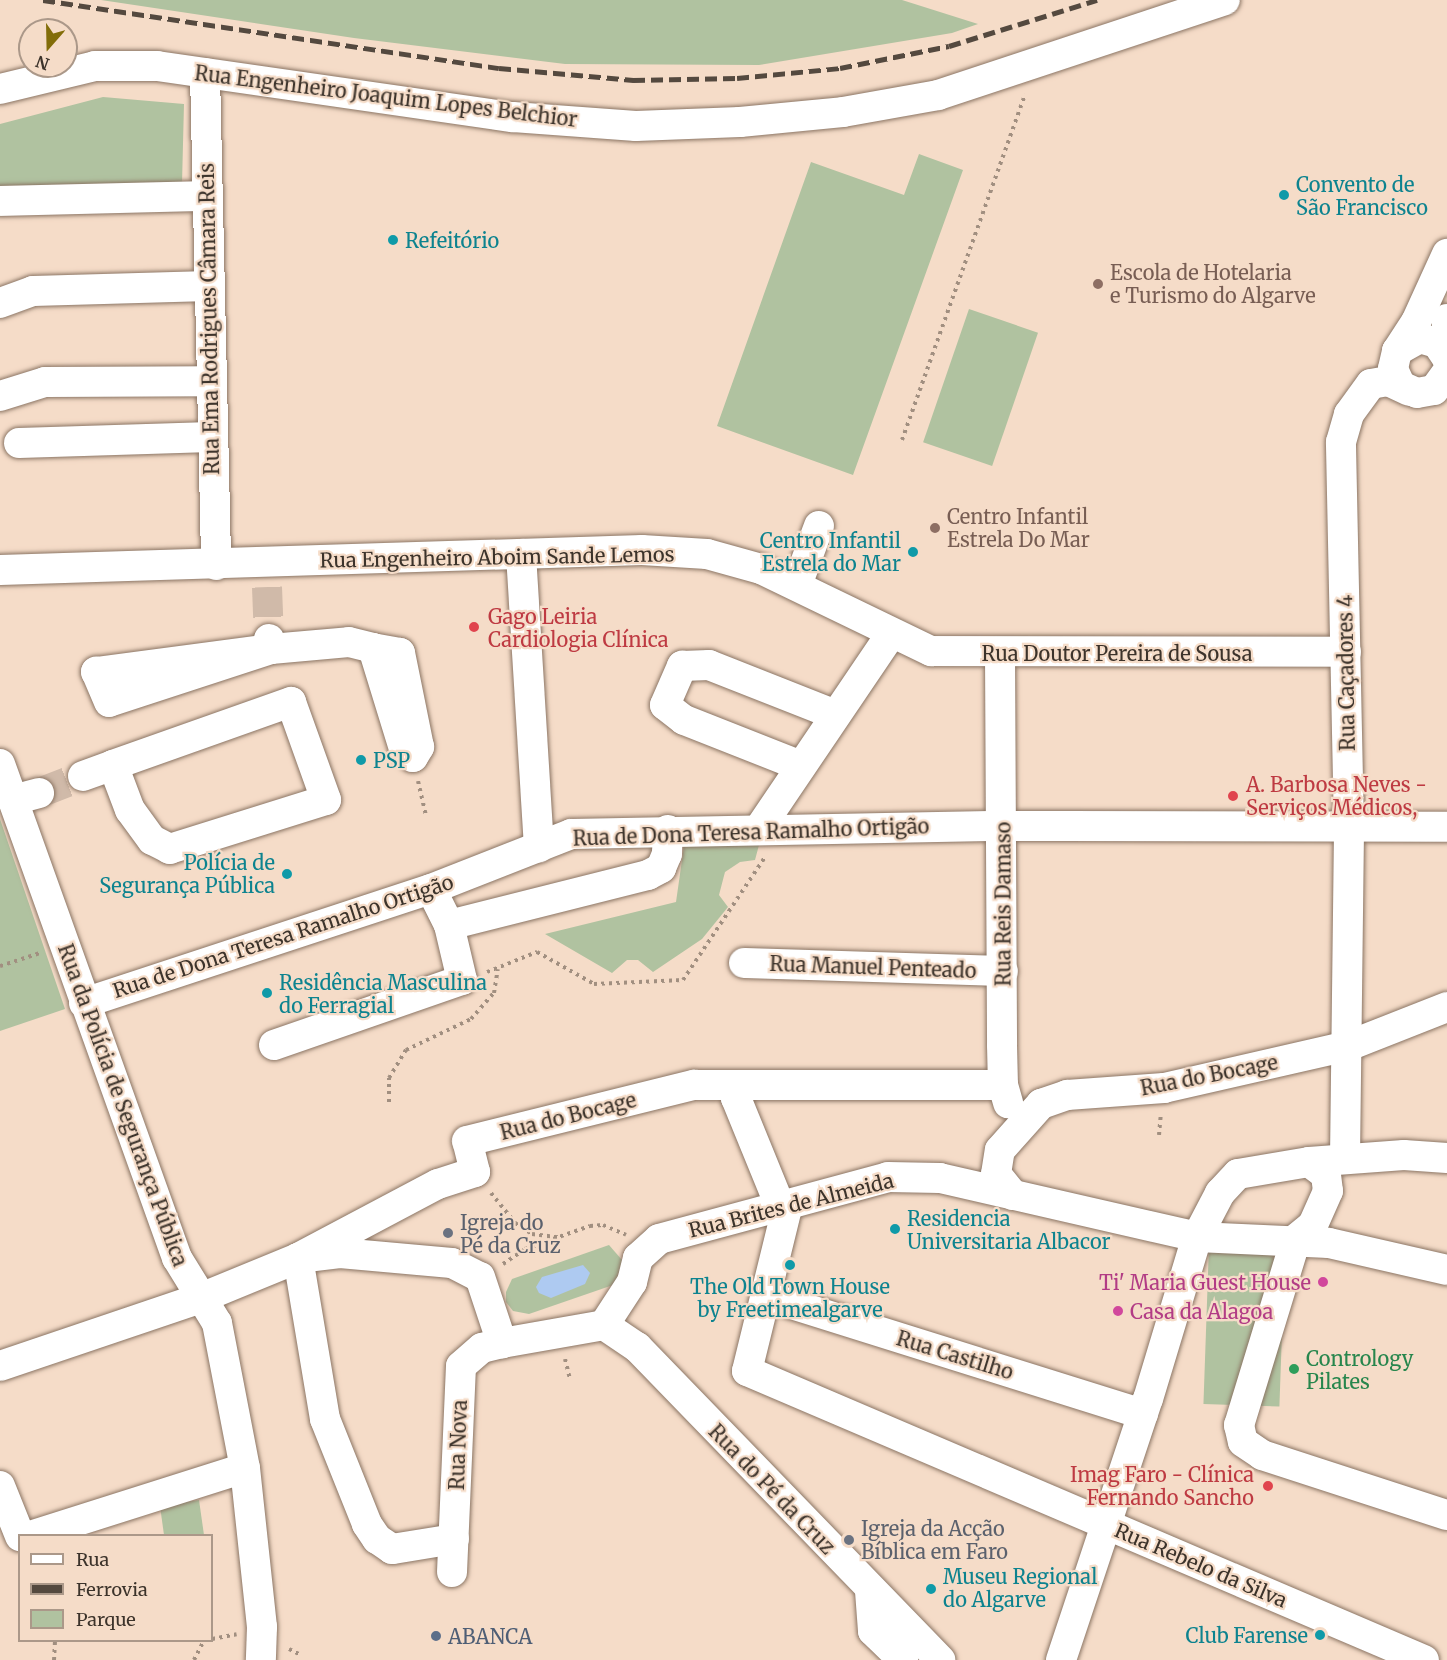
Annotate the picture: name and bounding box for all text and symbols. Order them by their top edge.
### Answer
north arrow [18,18,78,78]
text: N [33,51,52,75]
street label: Rua Engenheiro Joaquim Lopes Belchior [193,61,579,131]
street label: Rua Ema Rodrigues Câmara Reis [194,163,224,475]
place label: Convento de São Francisco [1296,172,1428,219]
marker: Convento de São Francisco [1277,188,1291,202]
place label: Refeitório [405,228,499,252]
marker: Refeitório [386,233,400,247]
place label: Escola de Hotelaria e Turismo do Algarve [1110,260,1316,307]
marker: Escola de Hotelaria e Turismo do Algarve [1091,277,1105,291]
place label: Centro Infantil Estrela Do Mar [947,504,1090,551]
marker: Centro Infantil Estrela Do Mar [928,521,942,535]
place label: Centro Infantil Estrela do Mar [760,528,901,575]
street label: Rua Engenheiro Aboim Sande Lemos [319,542,675,572]
marker: Centro Infantil Estrela do Mar [906,545,920,559]
street label: Rua Caçadores 4 [1333,595,1359,751]
place label: Gago Leiria Cardiologia Clínica [488,604,669,651]
marker: Gago Leiria Cardiologia Clínica [465,618,483,636]
street label: Rua Doutor Pereira de Sousa [982,641,1252,665]
place label: PSP [373,748,410,772]
marker: PSP [354,753,368,767]
place label: A. Barbosa Neves - Serviços Médicos, [1246,772,1427,819]
marker: A. Barbosa Neves - Serviços Médicos, [1224,787,1242,805]
street label: Rua de Dona Teresa Ramalho Ortigão [572,814,930,850]
street label: Rua Reis Damaso [991,822,1015,986]
place label: Polícia de Segurança Pública [99,850,275,897]
marker: Polícia de Segurança Pública [280,867,294,881]
street label: Rua de Dona Teresa Ramalho Ortigão [110,869,456,1003]
street label: Rua da Polícia de Segurança Pública [53,941,193,1269]
street label: Rua Manuel Penteado [769,951,977,983]
place label: Residência Masculina do Ferragial [279,970,487,1017]
marker: Residência Masculina do Ferragial [260,986,274,1000]
street label: Rua do Bocage [1138,1050,1280,1100]
street label: Rua do Bocage [497,1087,639,1145]
street label: Rua Brites de Almeida [686,1168,896,1242]
place label: Residencia Universitaria Albacor [907,1206,1110,1253]
place label: Igreja do Pé da Cruz [460,1210,561,1257]
marker: Residencia Universitaria Albacor [888,1222,902,1236]
marker: Igreja do Pé da Cruz [441,1226,455,1240]
marker: The Old Town House by Freetimealgarve [783,1258,797,1272]
place label: Ti' Maria Guest House [1099,1270,1311,1294]
place label: The Old Town House by Freetimealgarve [690,1274,890,1321]
marker: Ti' Maria Guest House [1316,1275,1330,1289]
place label: Casa da Alagoa [1130,1299,1273,1323]
marker: Casa da Alagoa [1111,1304,1125,1318]
street label: Rua Castilho [894,1326,1016,1384]
place label: Contrology Pilates [1306,1346,1413,1393]
marker: Contrology Pilates [1287,1362,1301,1376]
street label: Rua Nova [444,1399,472,1491]
street label: Rua do Pé da Cruz [704,1419,840,1559]
place label: Imag Faro - Clínica Fernando Sancho [1070,1462,1254,1509]
marker: Imag Faro - Clínica Fernando Sancho [1259,1477,1277,1495]
place label: Igreja da Acção Bíblica em Faro [861,1517,1008,1564]
street label: Rua Rebelo da Silva [1111,1518,1291,1612]
marker: Igreja da Acção Bíblica em Faro [842,1533,856,1547]
legend [18,1534,213,1642]
text: Rua [76,1548,109,1571]
place label: Museu Regional do Algarve [943,1565,1097,1612]
text: Ferrovia [76,1578,148,1601]
marker: Museu Regional do Algarve [924,1582,938,1596]
text: Parque [76,1608,136,1631]
place label: Club Farense [1185,1623,1308,1647]
place label: ABANCA [448,1624,532,1648]
marker: Club Farense [1313,1628,1327,1642]
marker: ABANCA [429,1629,443,1643]

